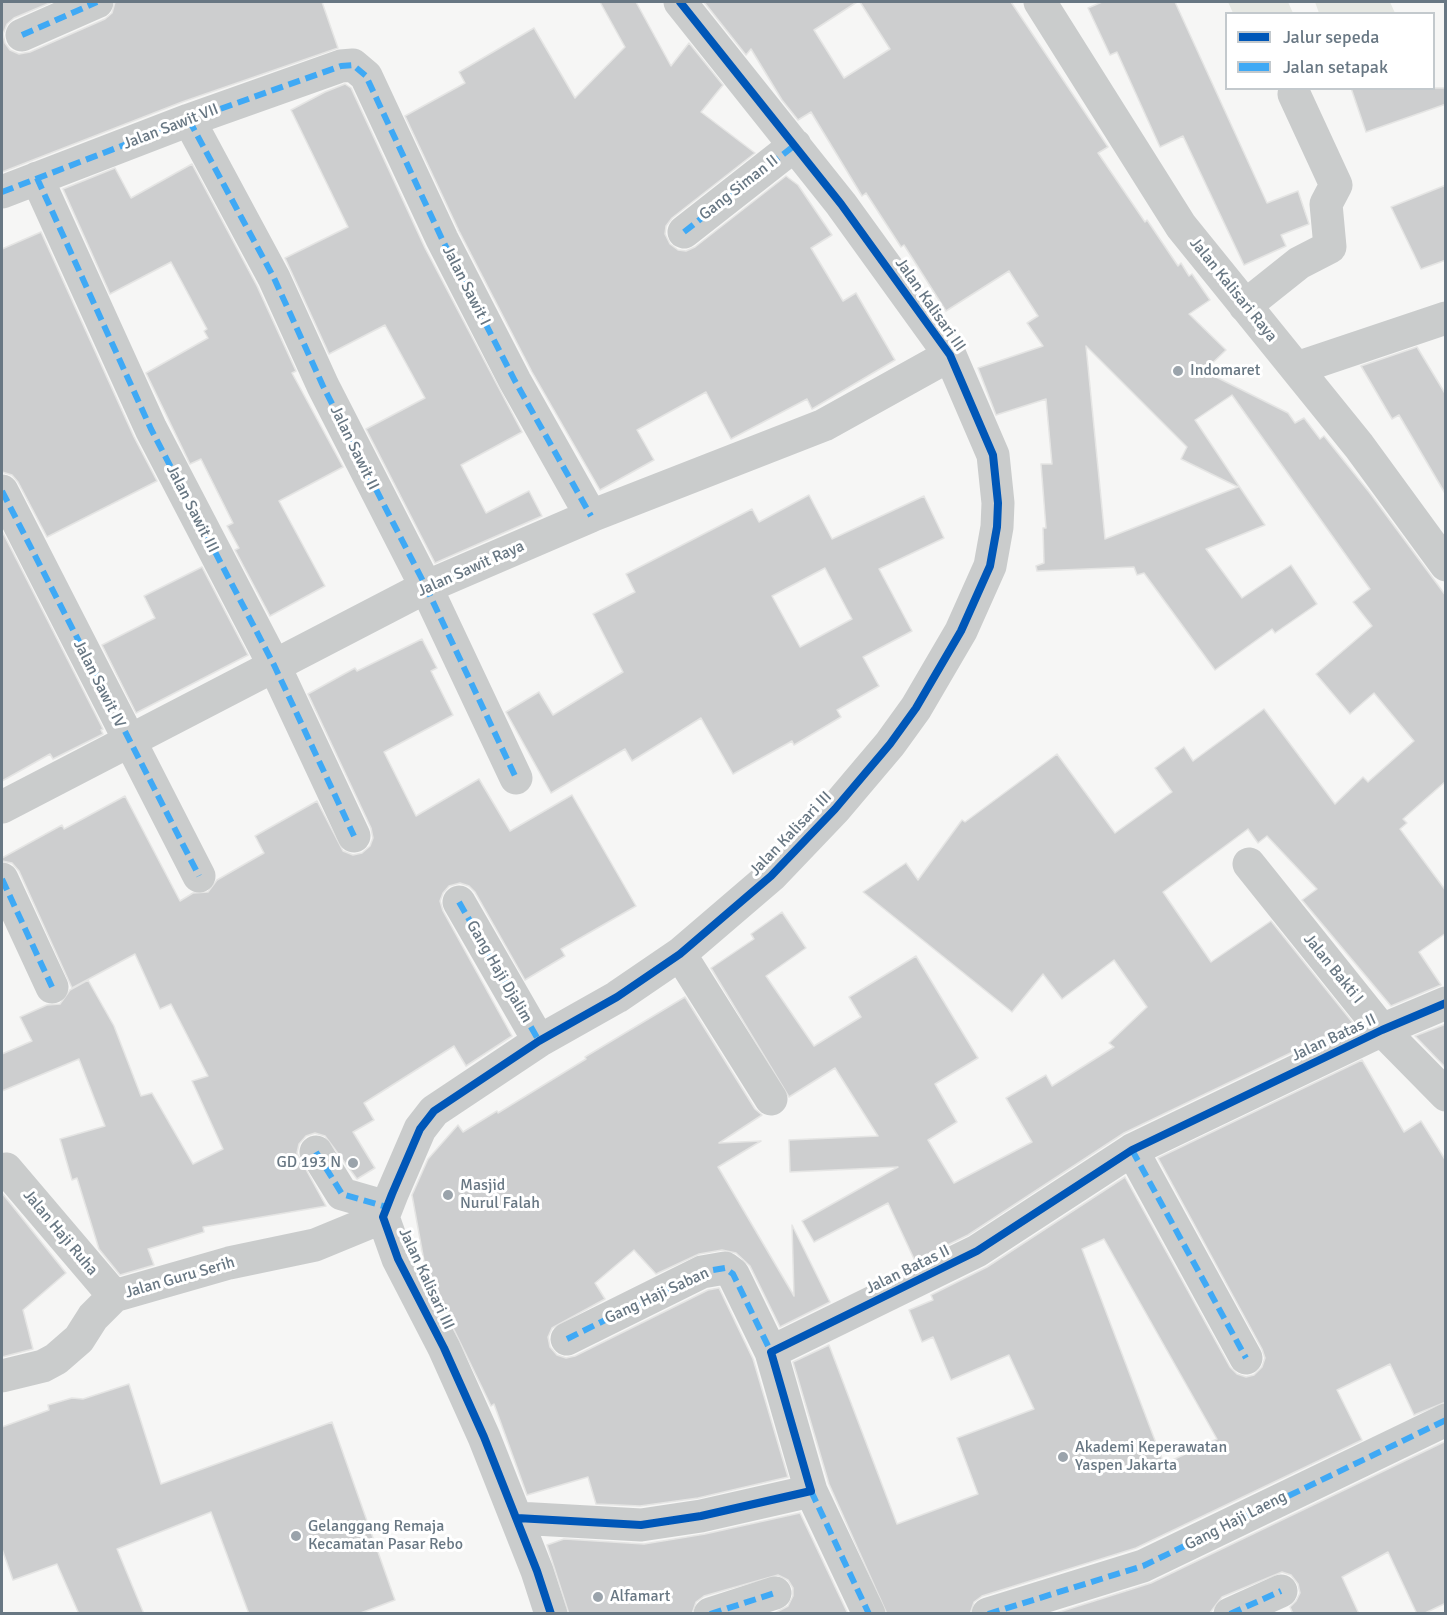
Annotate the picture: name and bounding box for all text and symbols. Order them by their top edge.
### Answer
legend [1225,12,1435,90]
text: Jalur sepeda [1283,26,1379,48]
text: Jalan setapak [1283,56,1388,78]
street label: Jalan Sawit VII [121,100,221,154]
street label: Gang Siman II [696,151,782,225]
street label: Jalan Kalisari Raya [1185,234,1281,346]
street label: Jalan Sawit I [438,243,494,329]
street label: Jalan Kalisari III [891,255,969,355]
place label: Indomaret [1190,361,1260,381]
marker: Indomaret [1171,364,1185,378]
street label: Jalan Sawit II [325,403,383,493]
street label: Jalan Sawit III [162,462,222,556]
street label: Jalan Sawit Raya [415,537,527,601]
street label: Jalan Sawit IV [69,637,129,731]
street label: Jalan Kalisari III [746,788,836,880]
street label: Gang Haji Djalim [462,917,536,1027]
street label: Jalan Bakti I [1299,930,1367,1008]
street label: Jalan Batas II [1289,1010,1379,1066]
place label: GD 193 N [277,1153,341,1173]
marker: GD 193 N [346,1156,360,1170]
place label: Masjid Nurul Falah [460,1176,540,1214]
street label: Jalan Haji Ruha [19,1186,101,1280]
marker: Masjid Nurul Falah [441,1188,455,1202]
street label: Jalan Kalisari III [394,1225,458,1333]
street label: Jalan Batas II [863,1241,953,1299]
street label: Jalan Guru Serih [123,1253,237,1303]
street label: Gang Haji Saban [602,1264,712,1328]
place label: Akademi Keperawatan Yaspen Jakarta [1075,1438,1227,1476]
marker: Akademi Keperawatan Yaspen Jakarta [1056,1450,1070,1464]
street label: Gang Haji Laeng [1182,1487,1290,1555]
place label: Gelanggang Remaja Kecamatan Pasar Rebo [308,1517,463,1555]
marker: Gelanggang Remaja Kecamatan Pasar Rebo [289,1529,303,1543]
place label: Alfamart [610,1587,670,1607]
marker: Alfamart [591,1590,605,1604]

